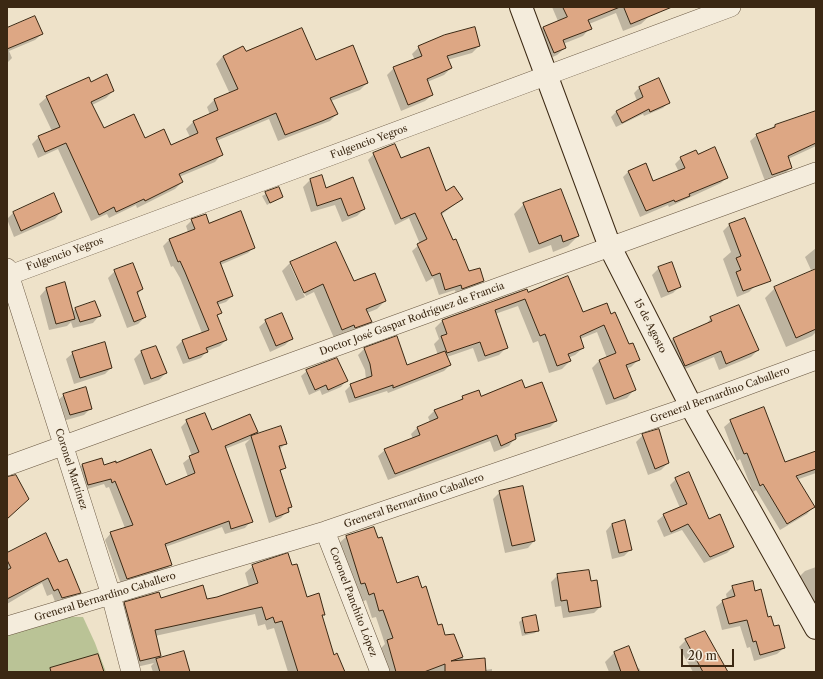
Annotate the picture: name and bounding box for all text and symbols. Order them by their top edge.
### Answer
street label: Fulgencio Yegros [329,122,409,162]
street label: Fulgencio Yegros [25,234,105,274]
street label: Doctor José Gaspar Rodríguez de Francia [318,280,506,358]
street label: 15 de Agosto [631,297,669,355]
street label: Greneral Bernardino Caballero [649,364,791,426]
street label: Coronel Martínez [52,427,90,511]
street label: Greneral Bernardino Caballero [342,471,486,531]
street label: Coronel Panchito López [327,546,379,658]
street label: Greneral Bernardino Caballero [33,570,177,624]
scale bar [683,641,736,667]
text: 20 m [688,648,717,663]

